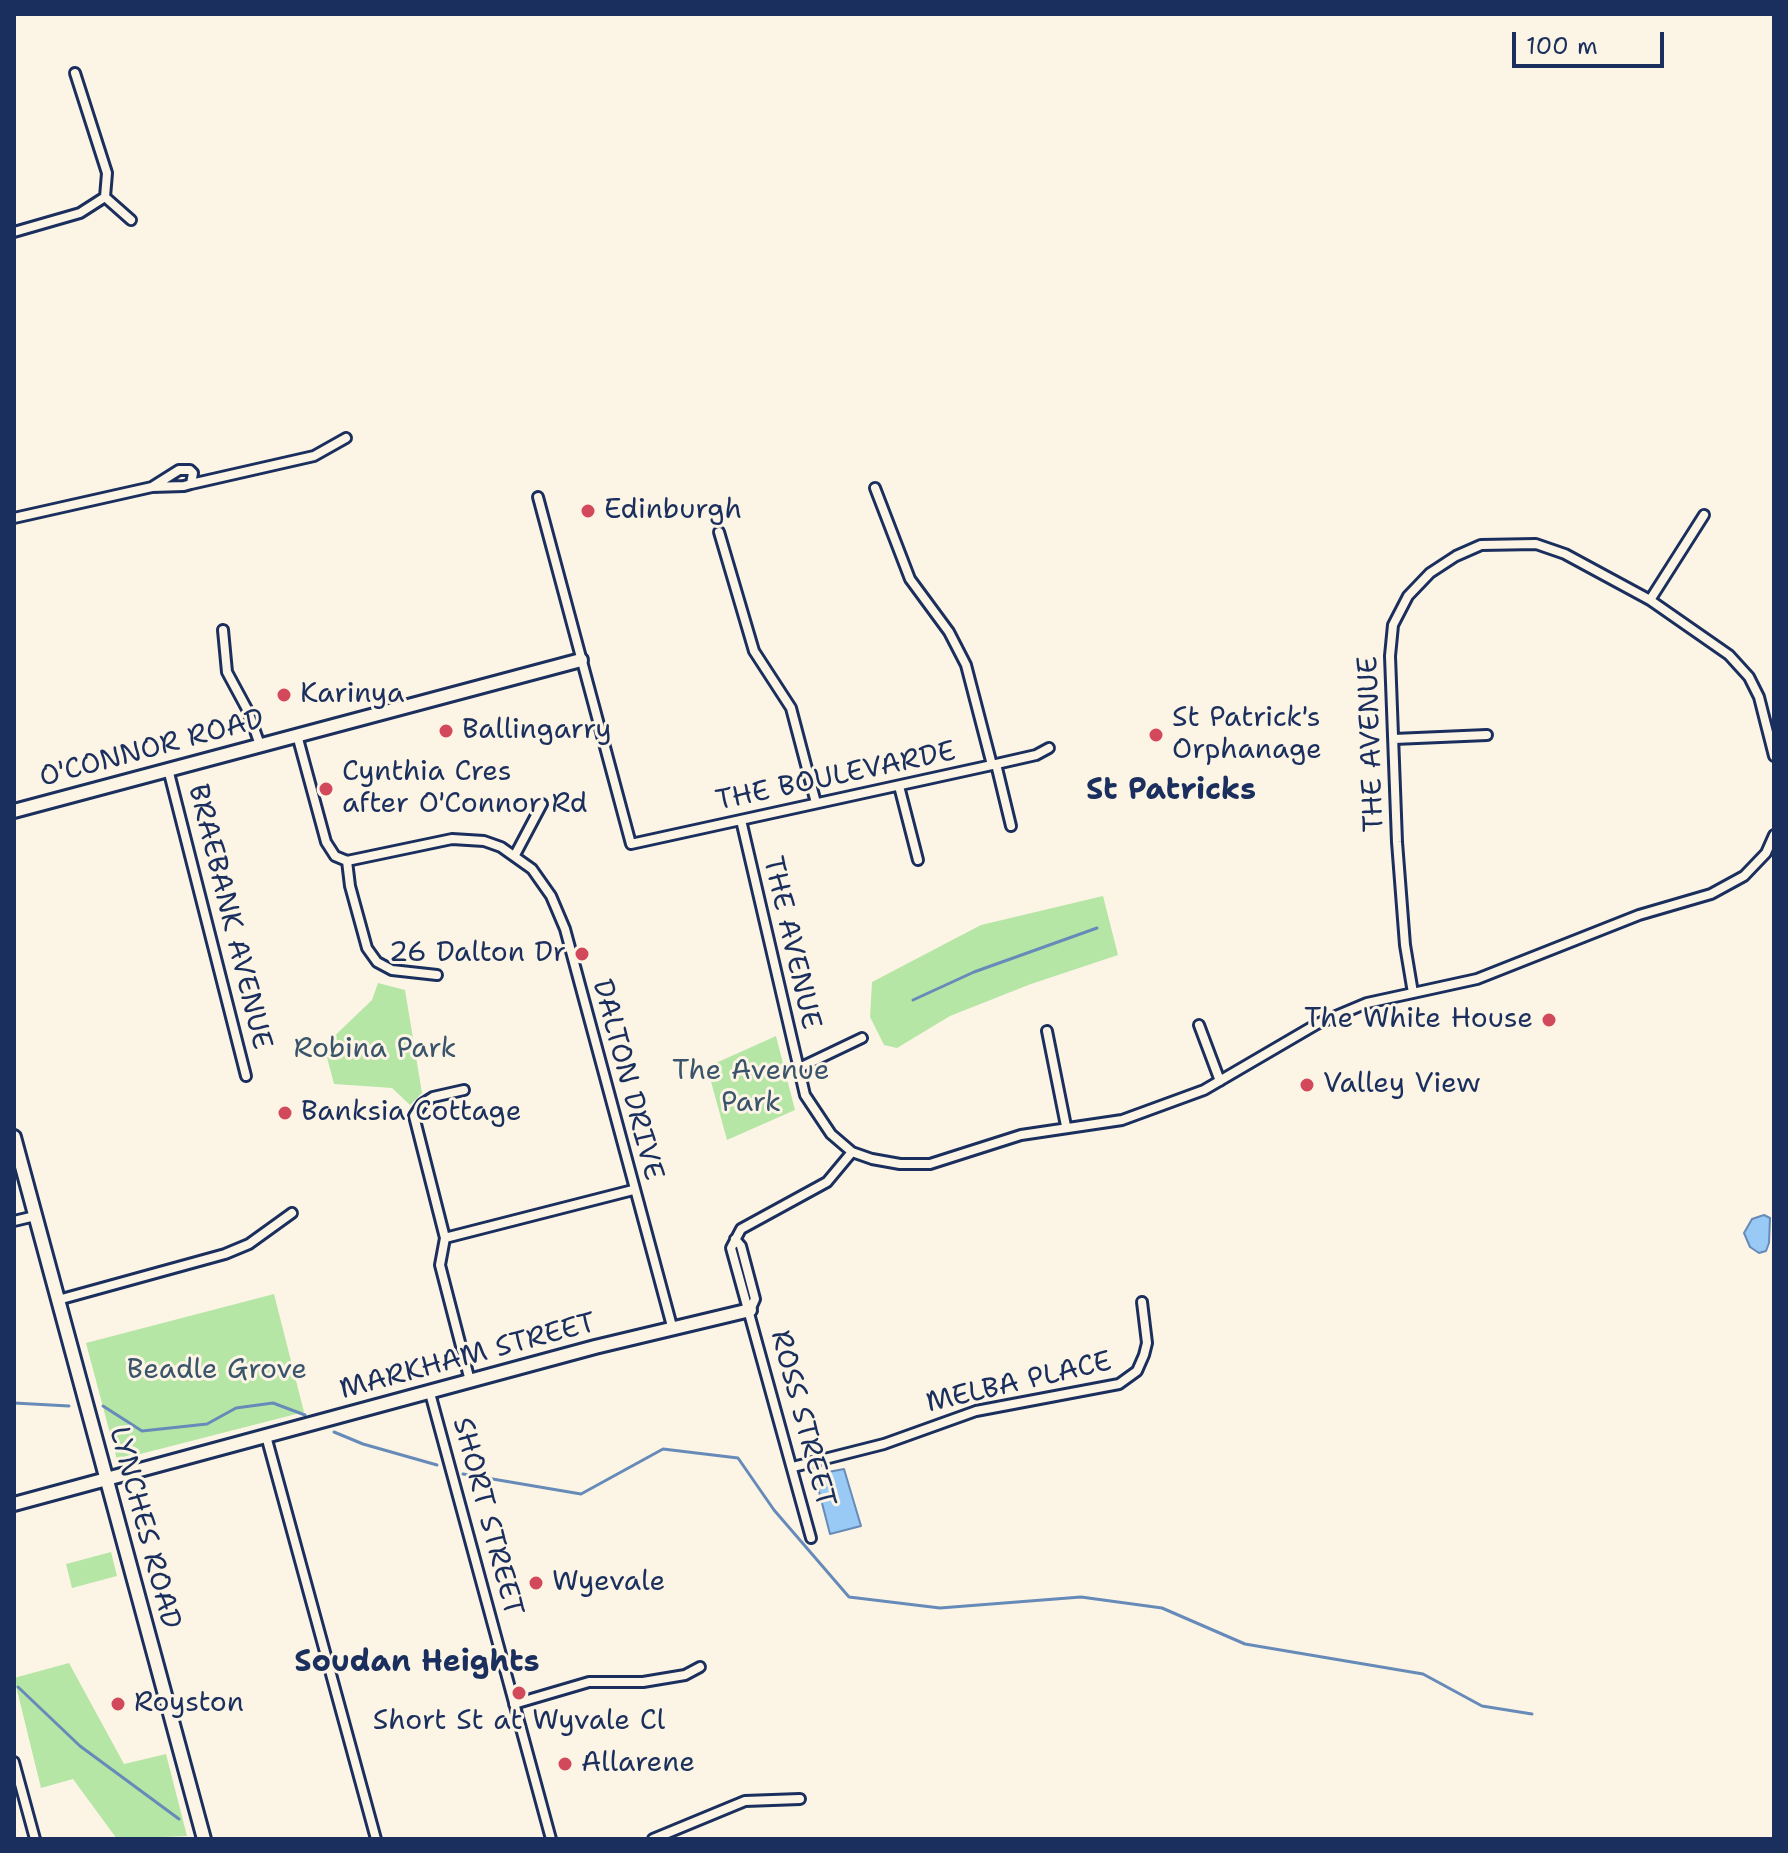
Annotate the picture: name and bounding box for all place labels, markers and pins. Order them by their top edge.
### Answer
place label: Edinburgh [604,494,742,528]
marker: Edinburgh [579,502,597,520]
place label: Karinya [300,678,404,712]
marker: Karinya [275,686,293,704]
place label: St Patrick's Orphanage [1172,702,1322,768]
place label: Ballingarry [462,714,612,748]
marker: Ballingarry [437,722,455,740]
marker: St Patrick's Orphanage [1147,726,1165,744]
place label: Cynthia Cres after O'Connor Rd [342,756,588,822]
marker: Cynthia Cres after O'Connor Rd [317,780,335,798]
place label: 26 Dalton Dr [389,937,566,971]
marker: 26 Dalton Dr [573,945,591,963]
place label: The White House [1304,1003,1533,1037]
marker: The White House [1540,1011,1558,1029]
place label: Valley View [1323,1068,1481,1102]
marker: Valley View [1298,1076,1316,1094]
place label: Banksia Cottage [301,1096,522,1130]
marker: Banksia Cottage [276,1104,294,1122]
place label: Wyevale [552,1566,665,1600]
marker: Wyevale [527,1574,545,1592]
marker: Short St at Wyvale Cl [510,1684,528,1702]
place label: Royston [134,1687,244,1721]
marker: Royston [109,1695,127,1713]
place label: Short St at Wyvale Cl [373,1705,665,1739]
place label: Allarene [581,1747,695,1781]
marker: Allarene [556,1755,574,1773]

